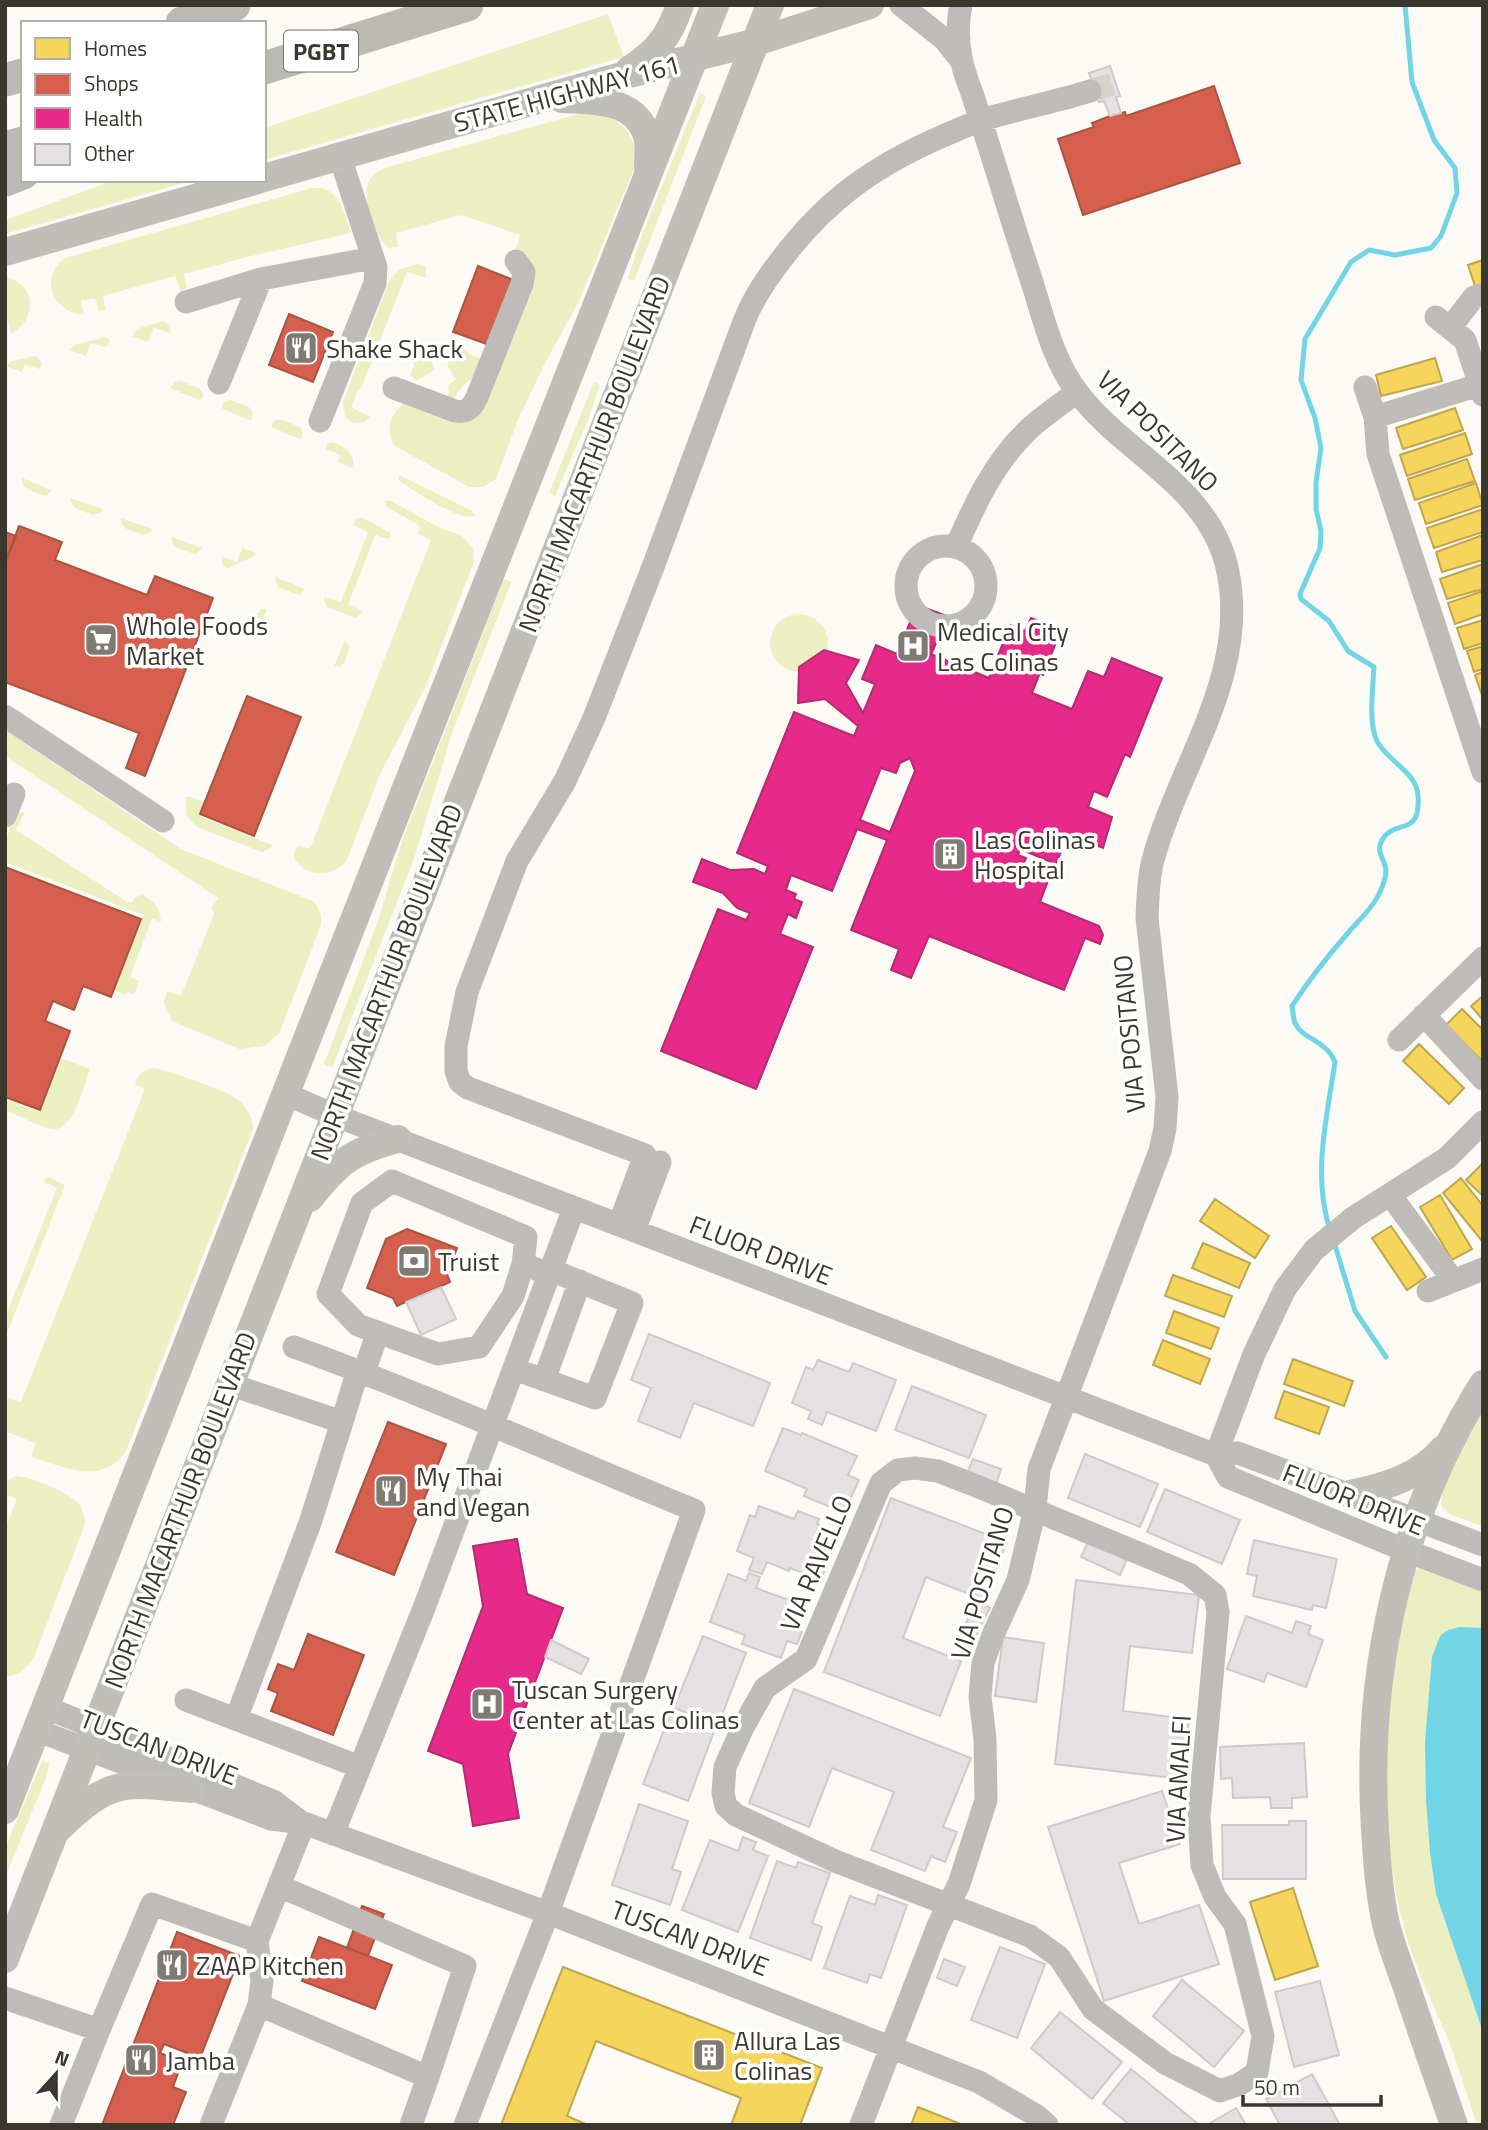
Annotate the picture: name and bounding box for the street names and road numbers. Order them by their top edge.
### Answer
road number: PGBT [284,31,358,72]
street label: STATE HIGHWAY 161 [450,44,684,142]
street label: NORTH MACARTHUR BOULEVARD [508,270,680,638]
street label: VIA POSITANO [1088,361,1228,501]
street label: NORTH MACARTHUR BOULEVARD [300,798,472,1166]
street label: VIA POSITANO [1103,953,1155,1115]
street label: FLUOR DRIVE [684,1205,838,1295]
street label: NORTH MACARTHUR BOULEVARD [94,1326,266,1694]
street label: FLUOR DRIVE [1277,1453,1431,1545]
street label: VIA RAVELLO [770,1489,862,1637]
street label: VIA POSITANO [940,1502,1024,1664]
street label: TUSCAN DRIVE [74,1699,244,1795]
street label: VIA AMALFI [1155,1714,1201,1844]
street label: TUSCAN DRIVE [605,1890,775,1986]

